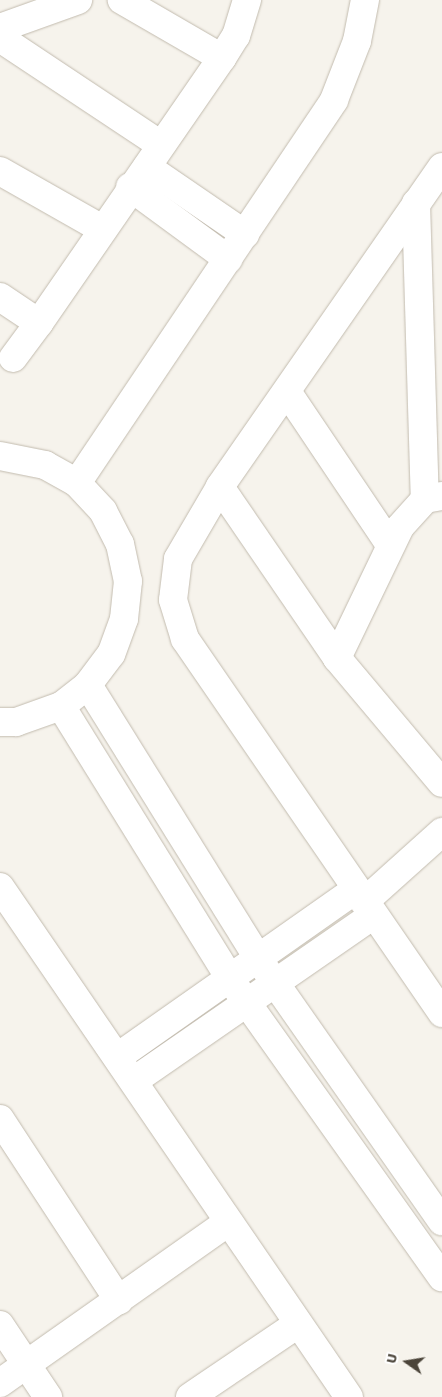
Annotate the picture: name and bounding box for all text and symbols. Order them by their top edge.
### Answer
north arrow [382,1337,432,1387]
text: U [383,1352,401,1365]

